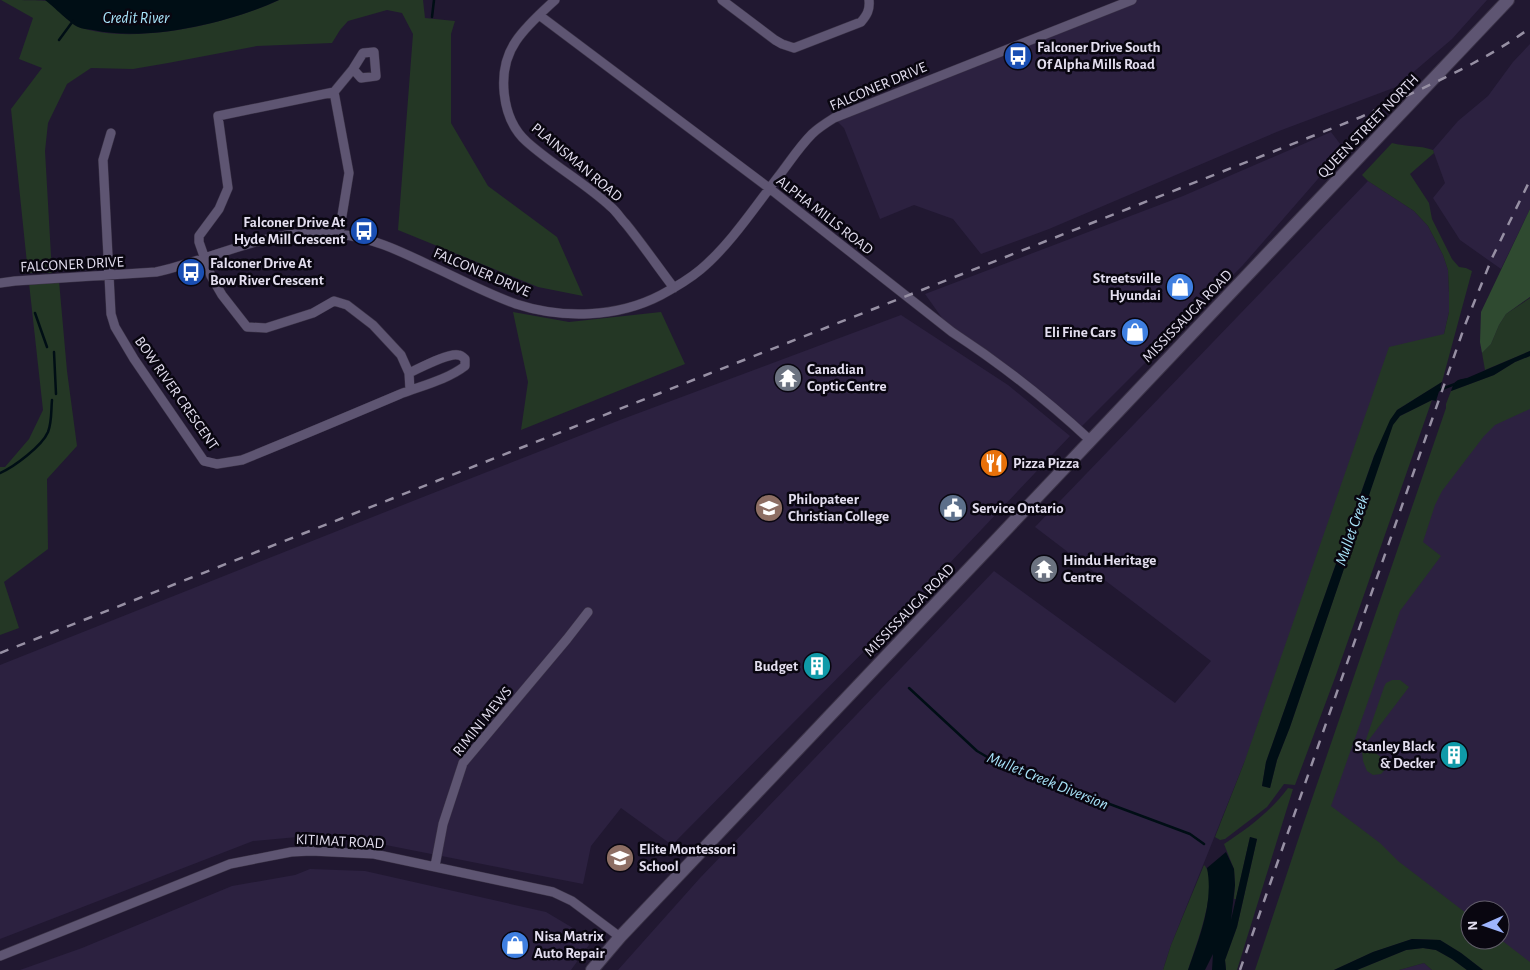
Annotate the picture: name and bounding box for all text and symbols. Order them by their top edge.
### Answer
water label: Credit River [103,10,170,26]
place label: Falconer Drive South Of Alpha Mills Road [1037,40,1161,72]
bus stop icon: Falconer Drive South Of Alpha Mills Road [1003,41,1033,71]
street label: FALCONER DRIVE [828,59,929,114]
street label: QUEEN STREET NORTH [1315,72,1422,181]
street label: PLAINSMAN ROAD [529,120,625,205]
street label: ALPHA MILLS ROAD [774,173,876,258]
place label: Falconer Drive At Hyde Mill Crescent [234,215,345,247]
bus stop icon: Falconer Drive At Hyde Mill Crescent [349,216,379,246]
street label: FALCONER DRIVE [431,245,532,300]
street label: FALCONER DRIVE [20,254,124,275]
place label: Falconer Drive At Bow River Crescent [210,256,324,288]
bus stop icon: Falconer Drive At Bow River Crescent [176,257,206,287]
street label: MISSISSAUGA ROAD [1140,267,1235,365]
place label: Streetsville Hyundai [1093,271,1161,303]
shop icon: Streetsville Hyundai [1165,272,1195,302]
shop icon: Eli Fine Cars [1120,317,1150,347]
place label: Eli Fine Cars [1044,325,1116,340]
street label: BOW RIVER CRESCENT [132,334,222,453]
place label: Canadian Coptic Centre [807,362,887,394]
temple icon: Canadian Coptic Centre [773,363,803,393]
restaurant icon: Pizza Pizza [979,448,1009,478]
place label: Pizza Pizza [1013,456,1080,471]
place label: Philopateer Christian College [788,492,889,524]
school or university icon: Philopateer Christian College [754,493,784,523]
public building icon: Service Ontario [938,493,968,523]
water label: Mullet Creek [1332,493,1371,568]
place label: Service Ontario [972,501,1064,516]
place label: Hindu Heritage Centre [1063,553,1156,585]
temple icon: Hindu Heritage Centre [1029,554,1059,584]
street label: MISSISSAUGA ROAD [862,561,957,659]
building icon: Budget [802,651,832,681]
place label: Budget [754,659,798,674]
street label: RIMINI MEWS [450,684,515,759]
place label: Stanley Black & Decker [1354,739,1436,771]
building icon: Stanley Black & Decker [1439,740,1469,770]
water label: Mullet Creek Diversion [985,749,1110,813]
street label: KITIMAT ROAD [295,832,385,851]
place label: Elite Montessori School [639,842,736,874]
school or university icon: Elite Montessori School [605,843,635,873]
north arrow [1460,900,1510,950]
text: N [1466,920,1480,931]
place label: Nisa Matrix Auto Repair [534,929,606,961]
shop icon: Nisa Matrix Auto Repair [500,930,530,960]

